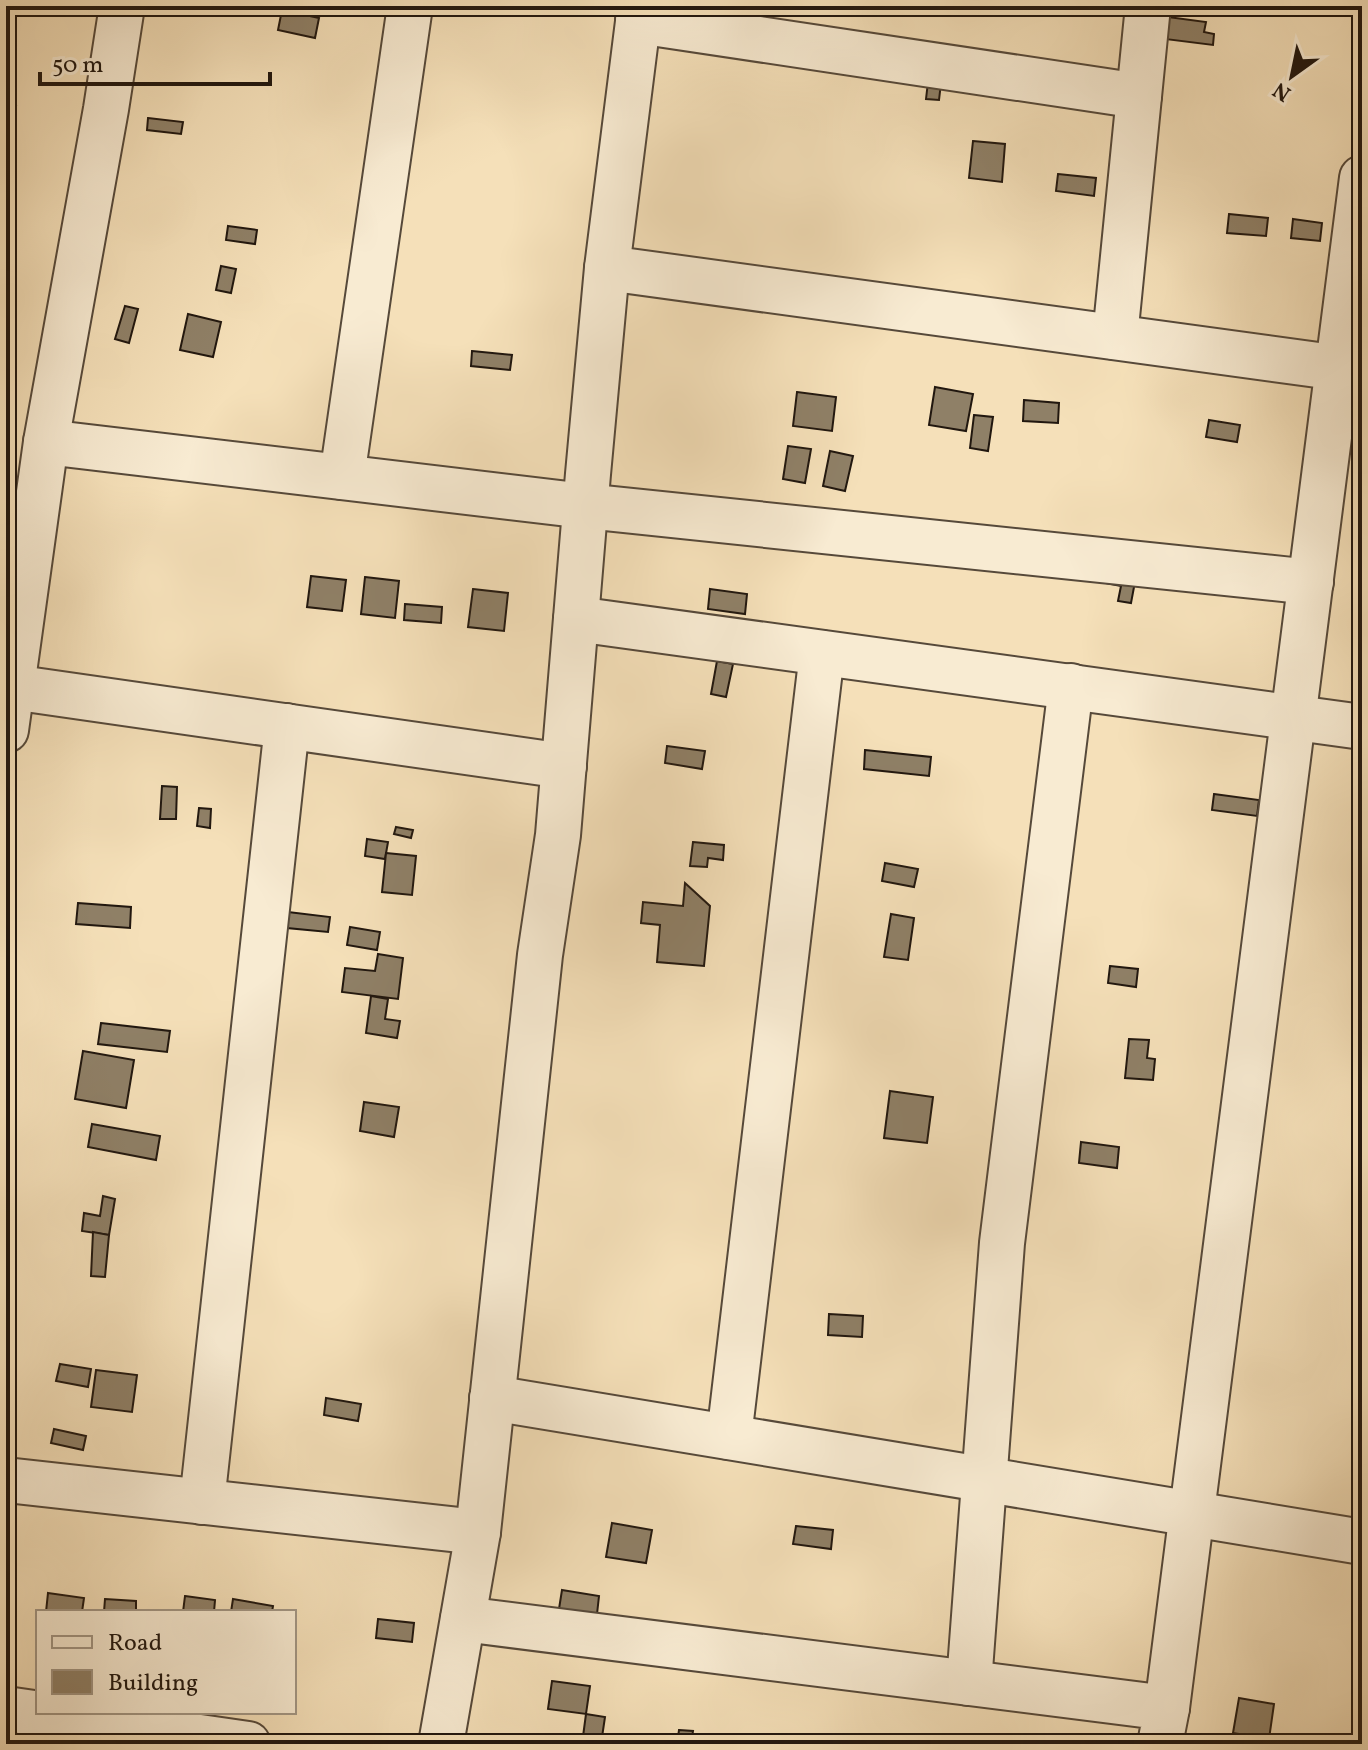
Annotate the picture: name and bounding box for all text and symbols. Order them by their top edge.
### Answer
scale bar [40,36,270,86]
north arrow [1252,36,1332,116]
text: 50 m [52,49,104,83]
text: N [1267,73,1298,108]
legend [36,1610,296,1714]
text: Road [108,1627,162,1661]
text: Building [108,1667,198,1701]

